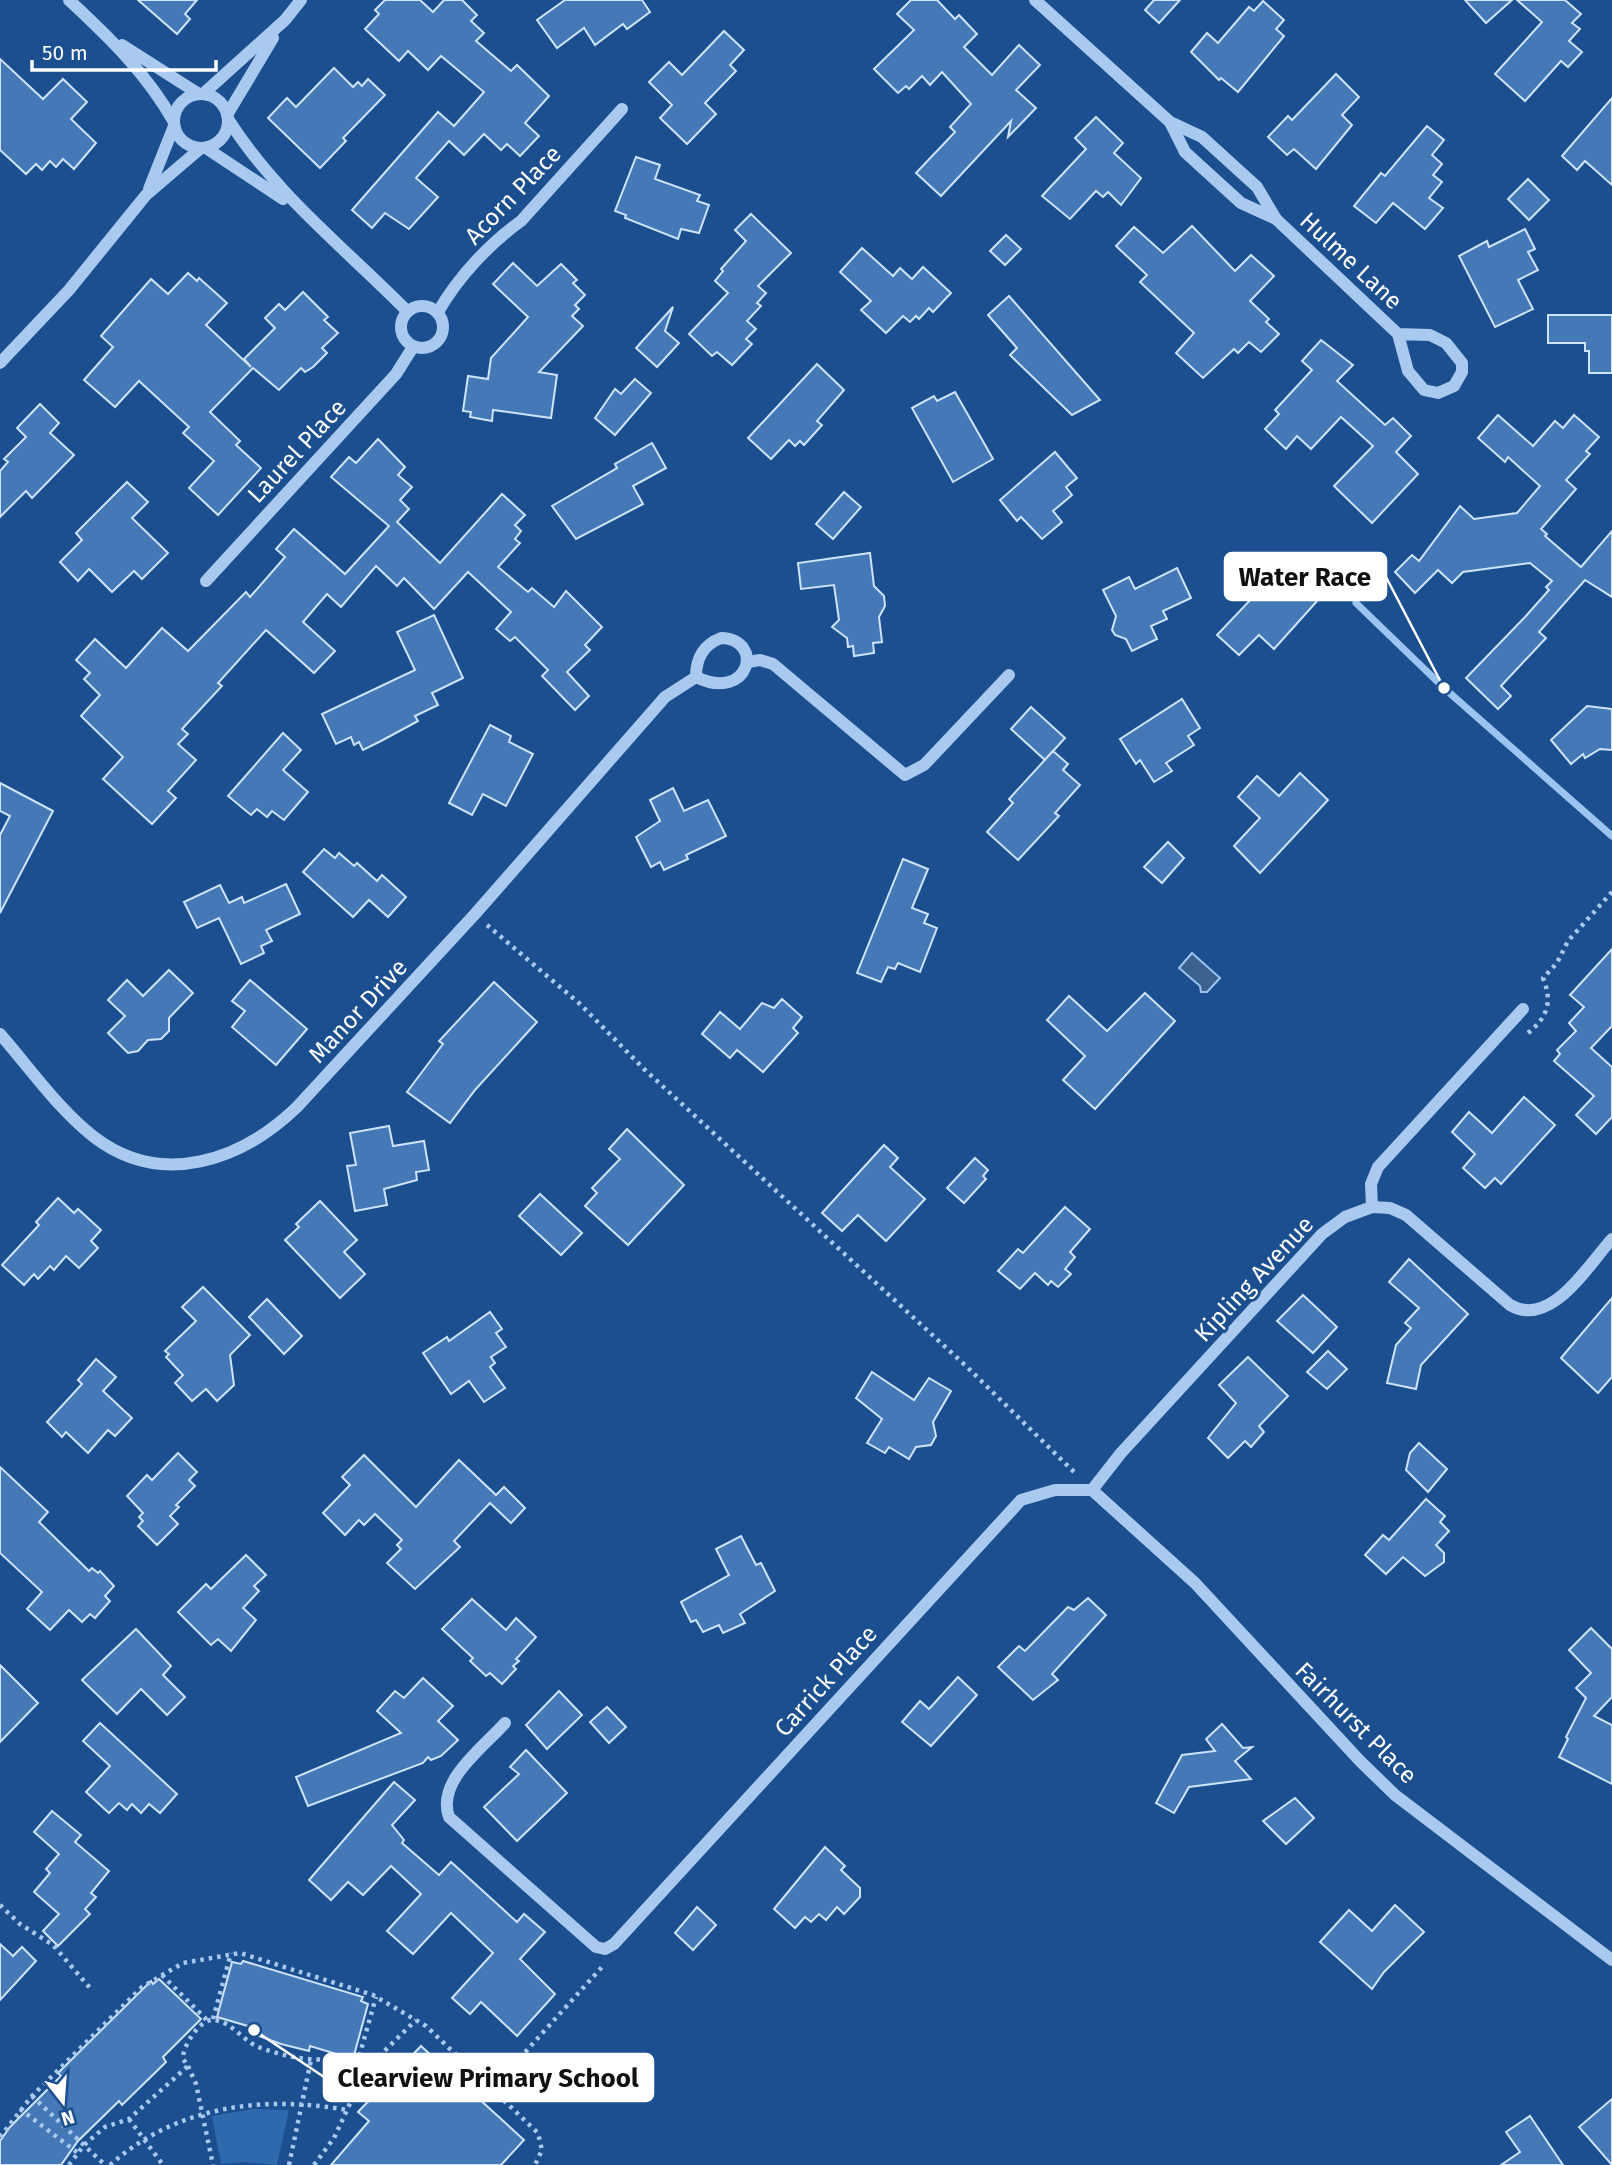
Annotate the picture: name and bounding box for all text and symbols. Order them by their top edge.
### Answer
scale bar [32,28,215,72]
text: 50 m [42,40,88,66]
street label: Acorn Place [459,140,567,250]
street label: Hulme Lane [1294,207,1408,315]
street label: Laurel Place [242,393,352,509]
callout: Water Race [1225,553,1386,600]
text: Water Race [1239,562,1371,593]
street label: Manor Drive [303,953,413,1069]
street label: Kipling Avenue [1189,1210,1319,1348]
street label: Carrick Place [769,1620,883,1742]
street label: Fairhurst Place [1289,1656,1423,1790]
callout: Clearview Primary School [324,2054,653,2101]
text: Clearview Primary School [337,2063,639,2094]
north arrow [28,2067,98,2137]
text: N [58,2105,77,2131]

